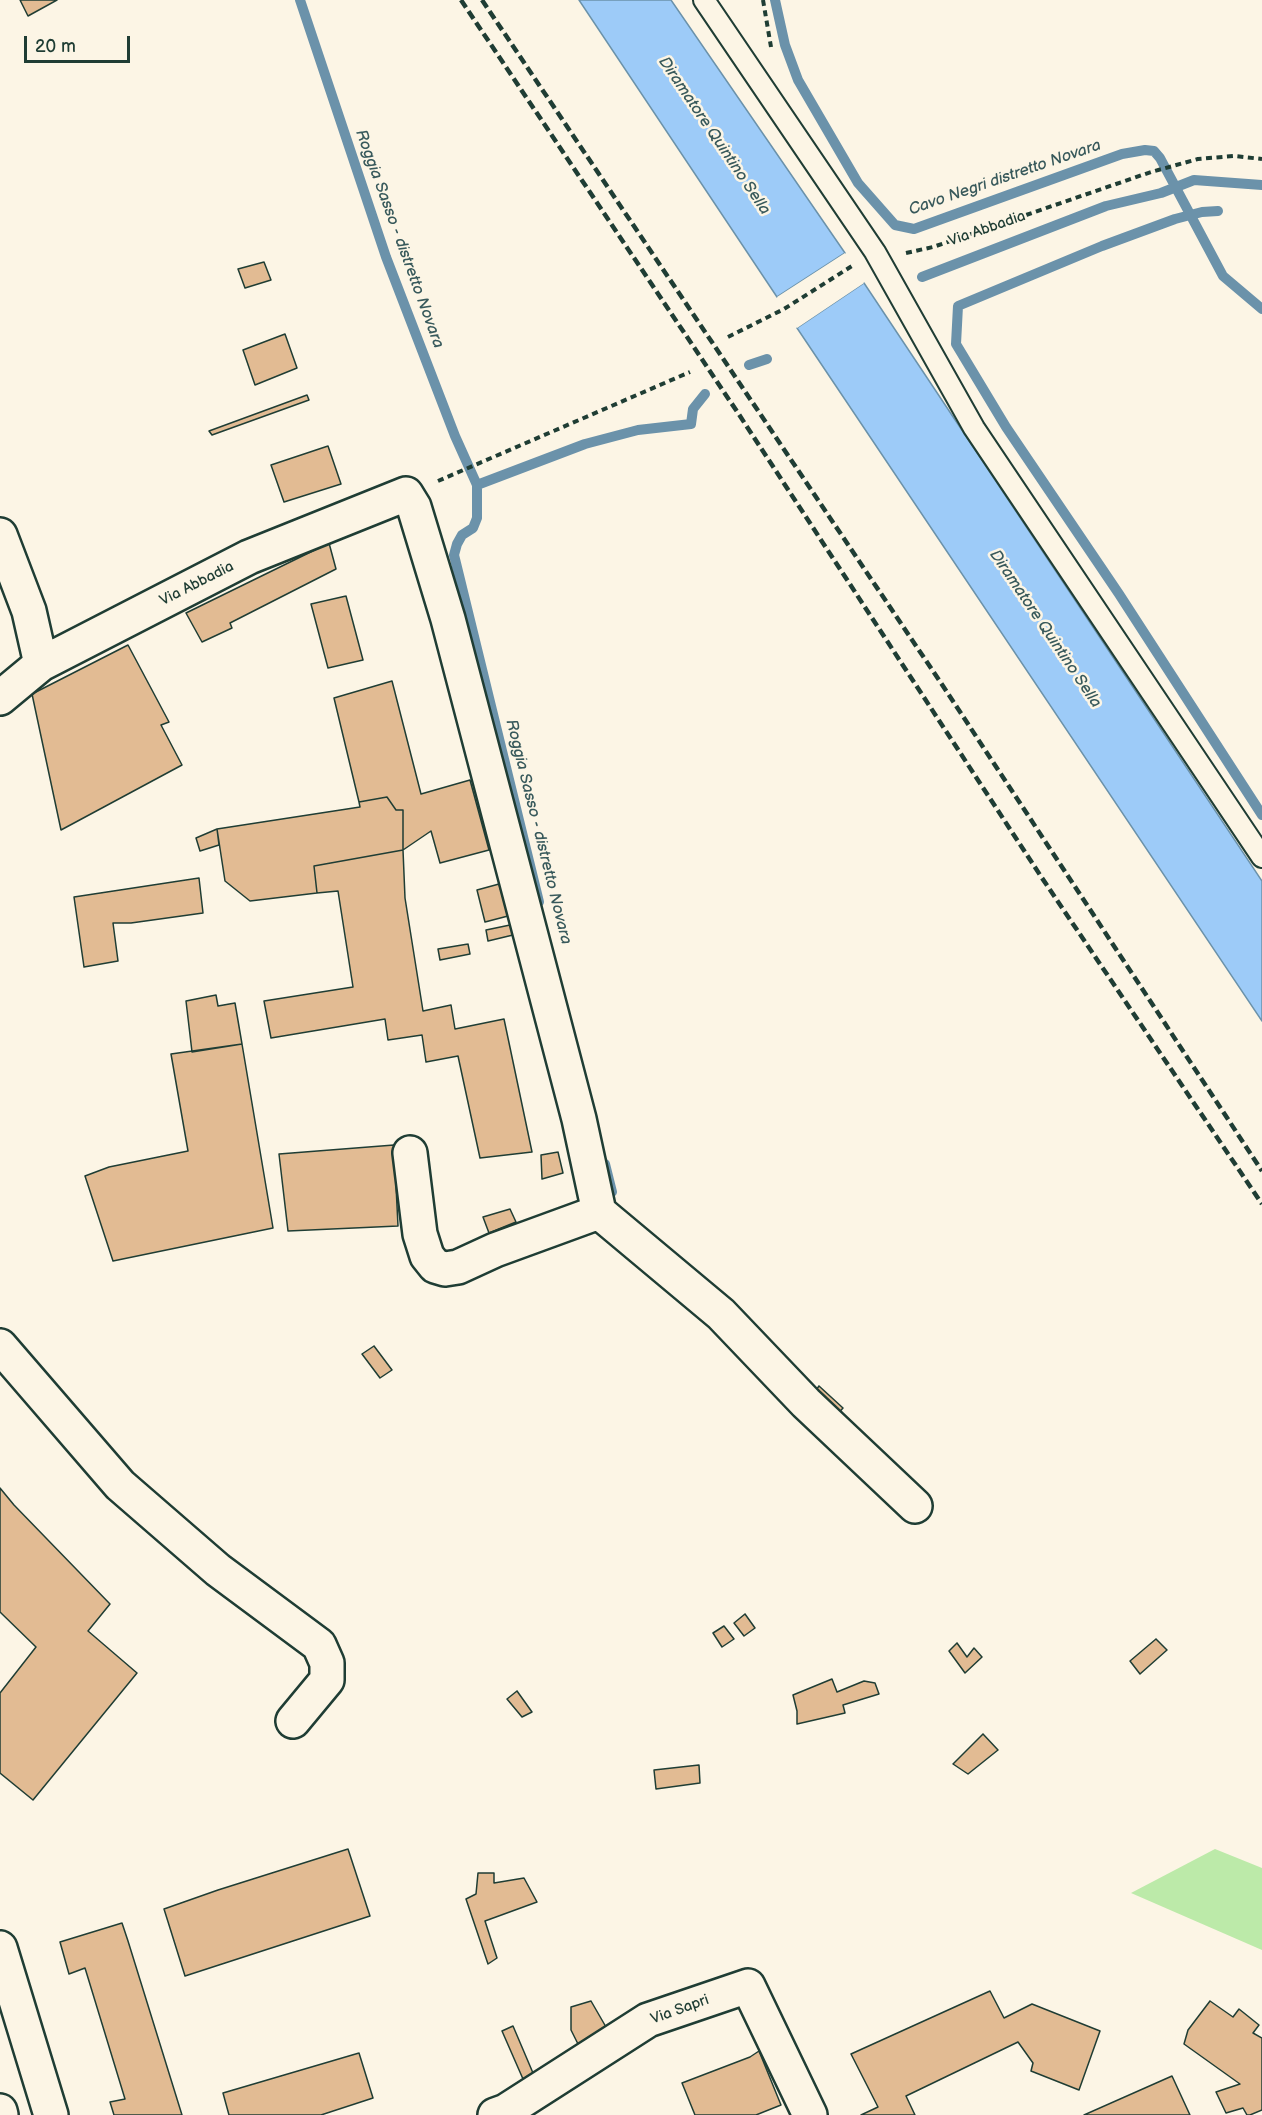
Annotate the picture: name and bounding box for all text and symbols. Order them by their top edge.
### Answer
scale bar [27,24,134,62]
text: 20 m [35,36,76,57]
water label: Diramatore Quintino Sella [654,53,774,219]
water label: Roggia Sasso - distretto Novara [350,127,448,351]
water label: Cavo Negri distretto Novara [906,136,1104,220]
street label: Via Abbadia [946,207,1028,251]
water label: Diramatore Quintino Sella [985,546,1105,712]
street label: Via Abbadia [157,558,237,610]
water label: Roggia Sasso - distretto Novara [501,718,575,946]
street label: Via Sapri [648,1991,712,2029]

